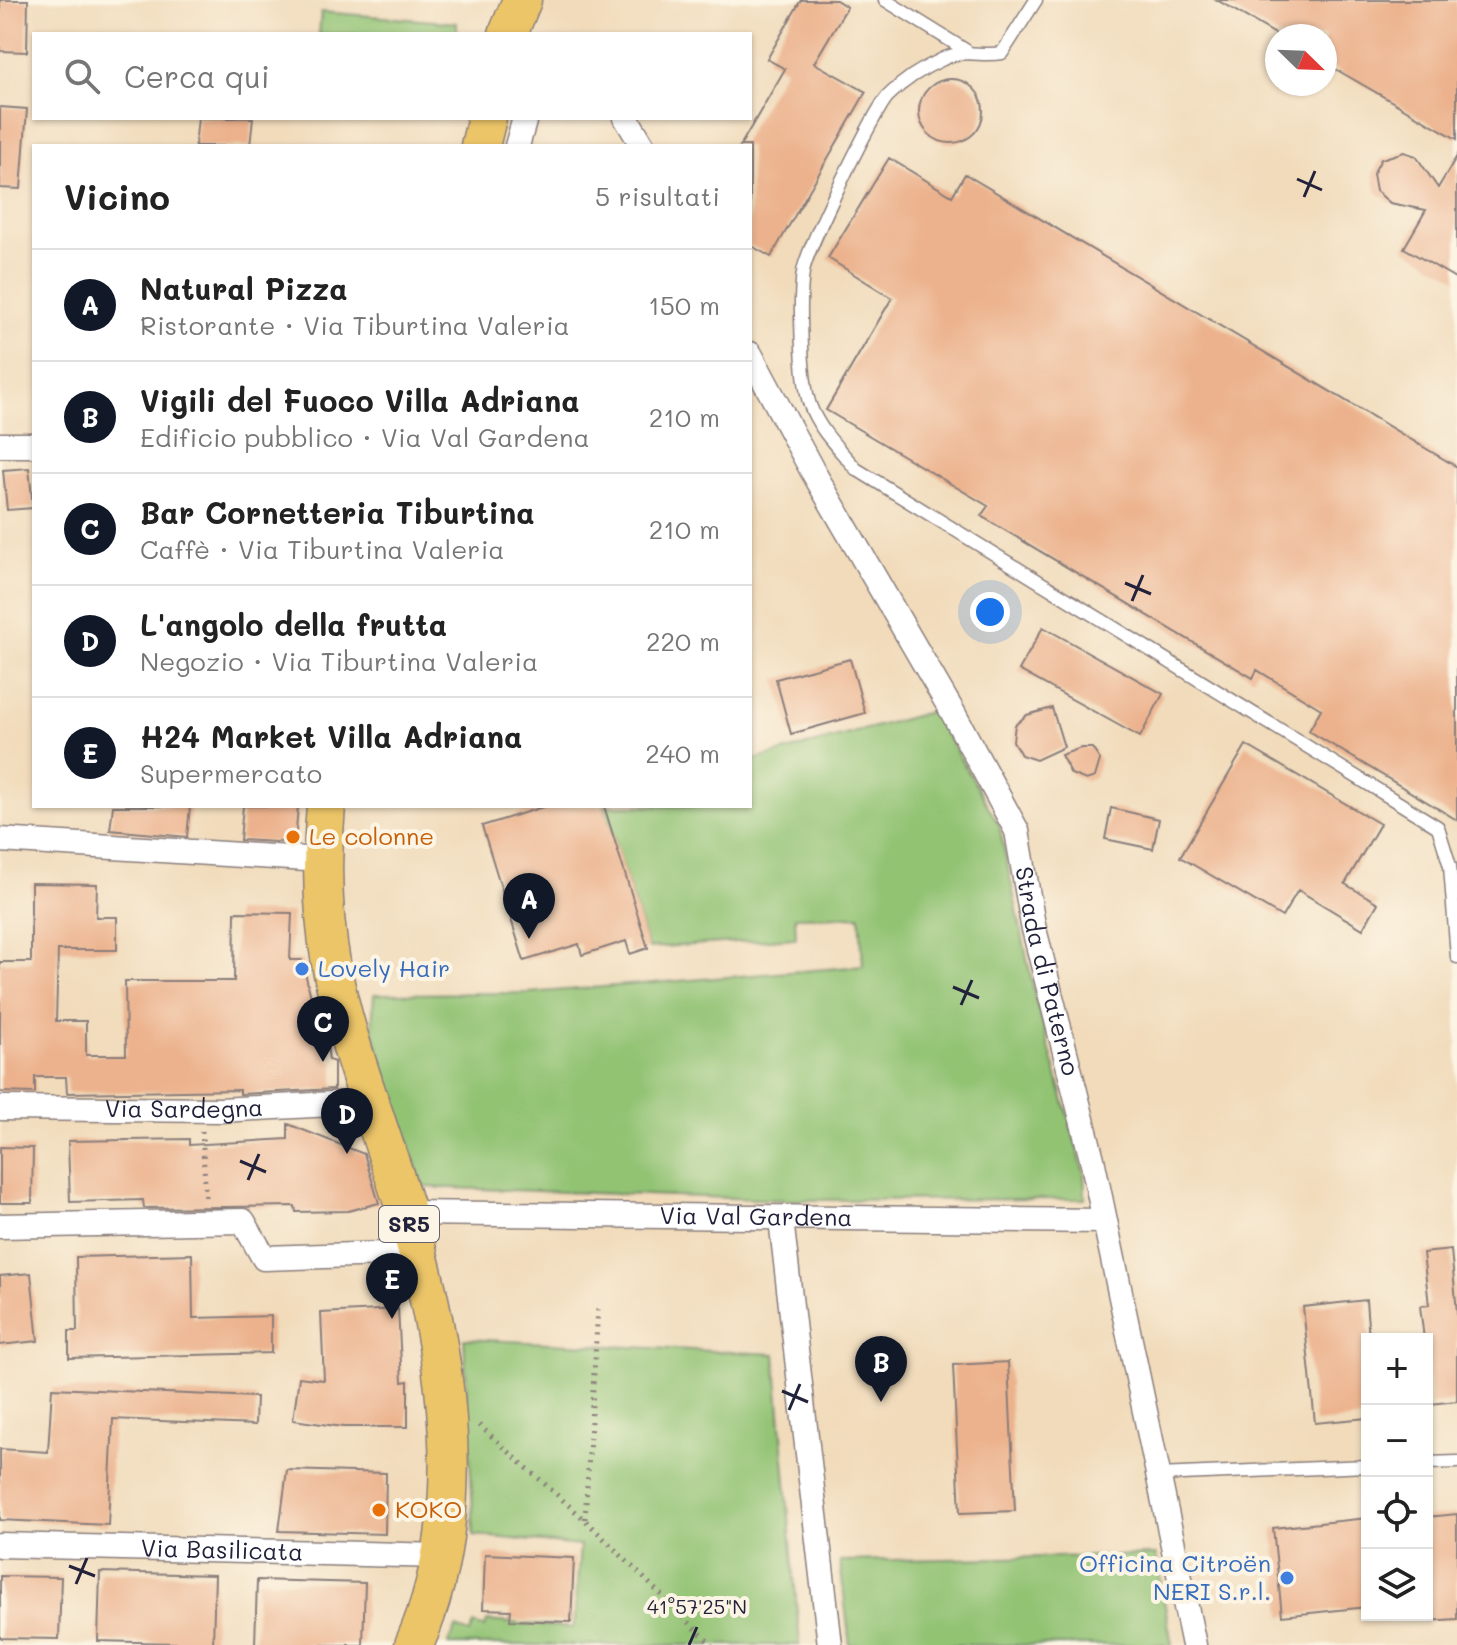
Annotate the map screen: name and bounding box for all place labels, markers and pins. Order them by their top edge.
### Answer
place label: Le colonne [309,820,434,851]
marker: Le colonne [284,828,302,846]
pin: A [503,873,555,939]
place label: Lovely Hair [318,952,450,983]
marker: Lovely Hair [293,960,311,978]
pin: C [297,996,349,1062]
pin: D [321,1088,373,1154]
pin: E [366,1253,418,1319]
pin: B [855,1336,907,1402]
place label: KOKO [395,1493,462,1524]
marker: KOKO [370,1501,388,1519]
place label: Officina Citroën NERI S.r.l. [1079,1547,1271,1606]
marker: Officina Citroën NERI S.r.l. [1278,1569,1296,1587]

